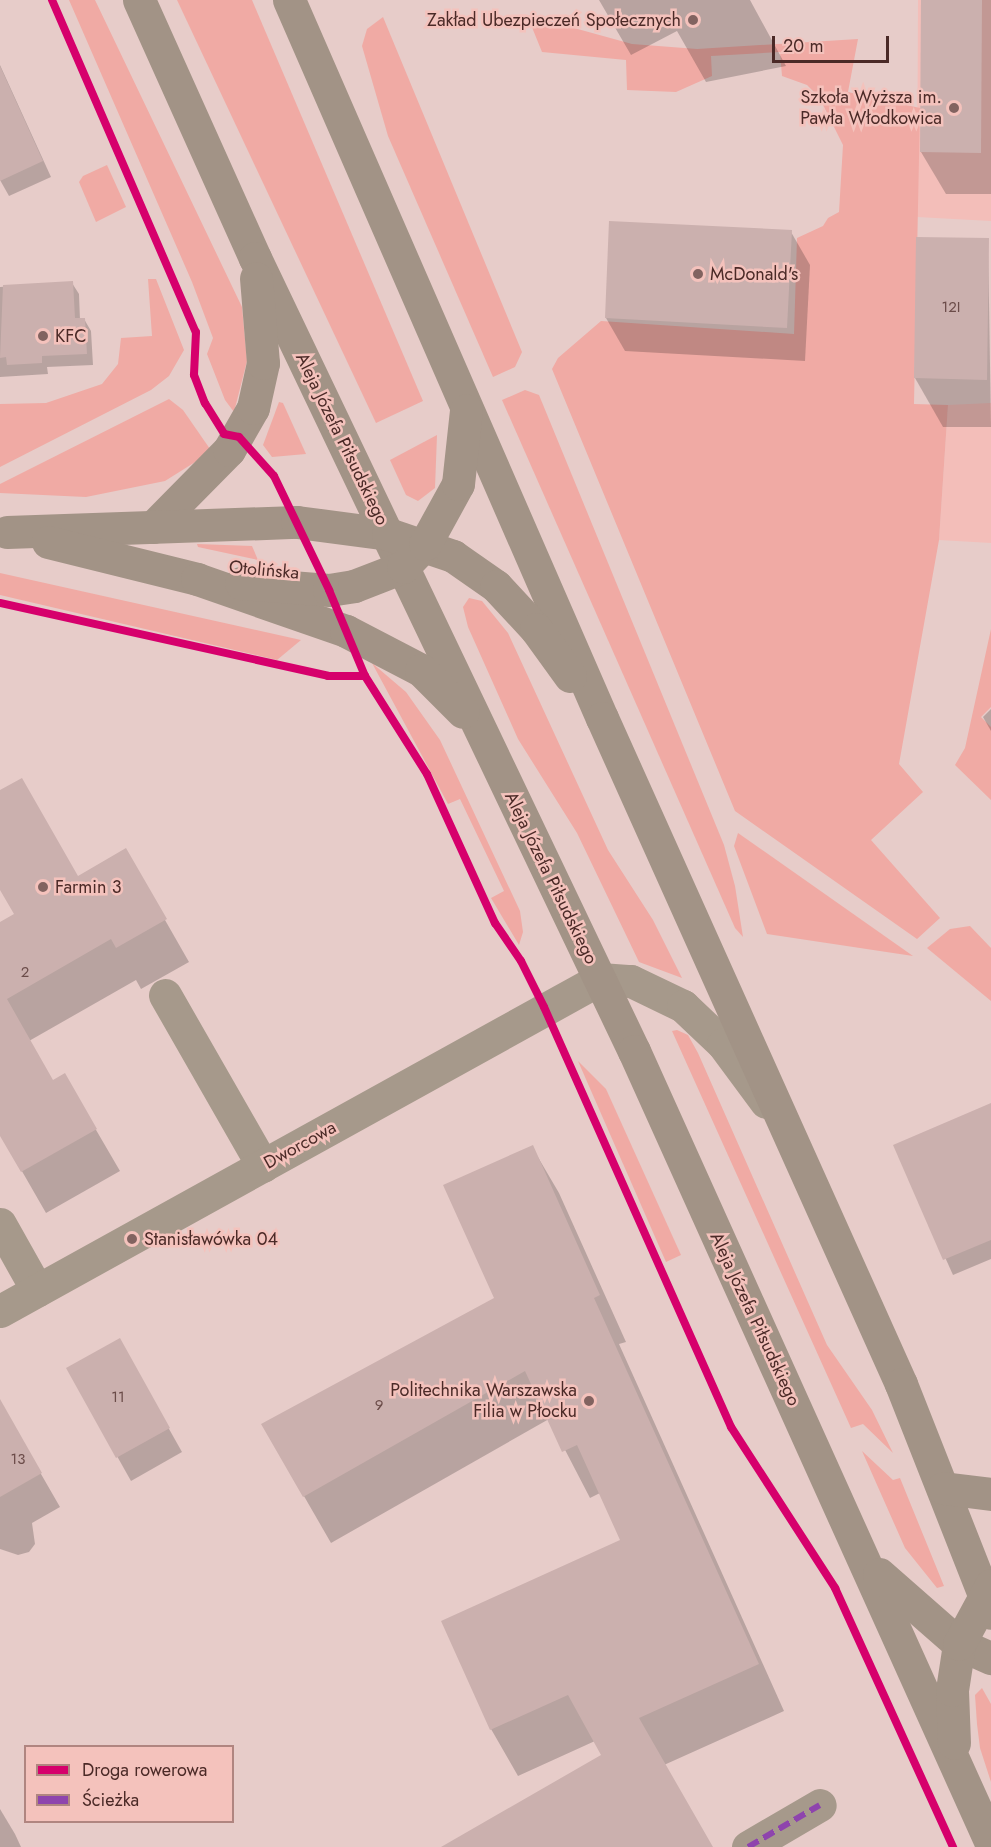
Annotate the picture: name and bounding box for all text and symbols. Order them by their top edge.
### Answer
place label: Zakład Ubezpieczeń Społecznych [427,9,681,31]
marker: Zakład Ubezpieczeń Społecznych [686,13,700,27]
scale bar [775,24,892,62]
text: 20 m [783,33,823,59]
place label: Szkoła Wyższa im. Pawła Włodkowica [800,87,942,130]
marker: Szkoła Wyższa im. Pawła Włodkowica [947,101,961,115]
place label: McDonald's [710,263,798,285]
marker: McDonald's [691,267,705,281]
house number: 12I [942,299,960,317]
place label: KFC [55,325,86,347]
marker: KFC [36,329,50,343]
street label: Aleja Józefa Piłsudskiego [291,349,393,529]
street label: Otolińska [228,556,300,584]
street label: Aleja Józefa Piłsudskiego [500,788,602,968]
place label: Farmin 3 [55,876,122,898]
marker: Farmin 3 [36,880,50,894]
house number: 2 [21,964,29,982]
street label: Dworcowa [260,1116,340,1174]
place label: Stanisławówka 04 [144,1228,278,1250]
street label: Aleja Józefa Piłsudskiego [705,1229,805,1409]
marker: Stanisławówka 04 [125,1232,139,1246]
place label: Politechnika Warszawska Filia w Płocku [390,1380,577,1422]
house number: 11 [111,1389,125,1407]
marker: Politechnika Warszawska Filia w Płocku [582,1394,596,1408]
house number: 9 [375,1397,383,1415]
house number: 13 [11,1451,25,1469]
legend [24,1745,234,1823]
text: Droga rowerowa [82,1757,207,1783]
text: Ścieżka [82,1787,139,1813]

